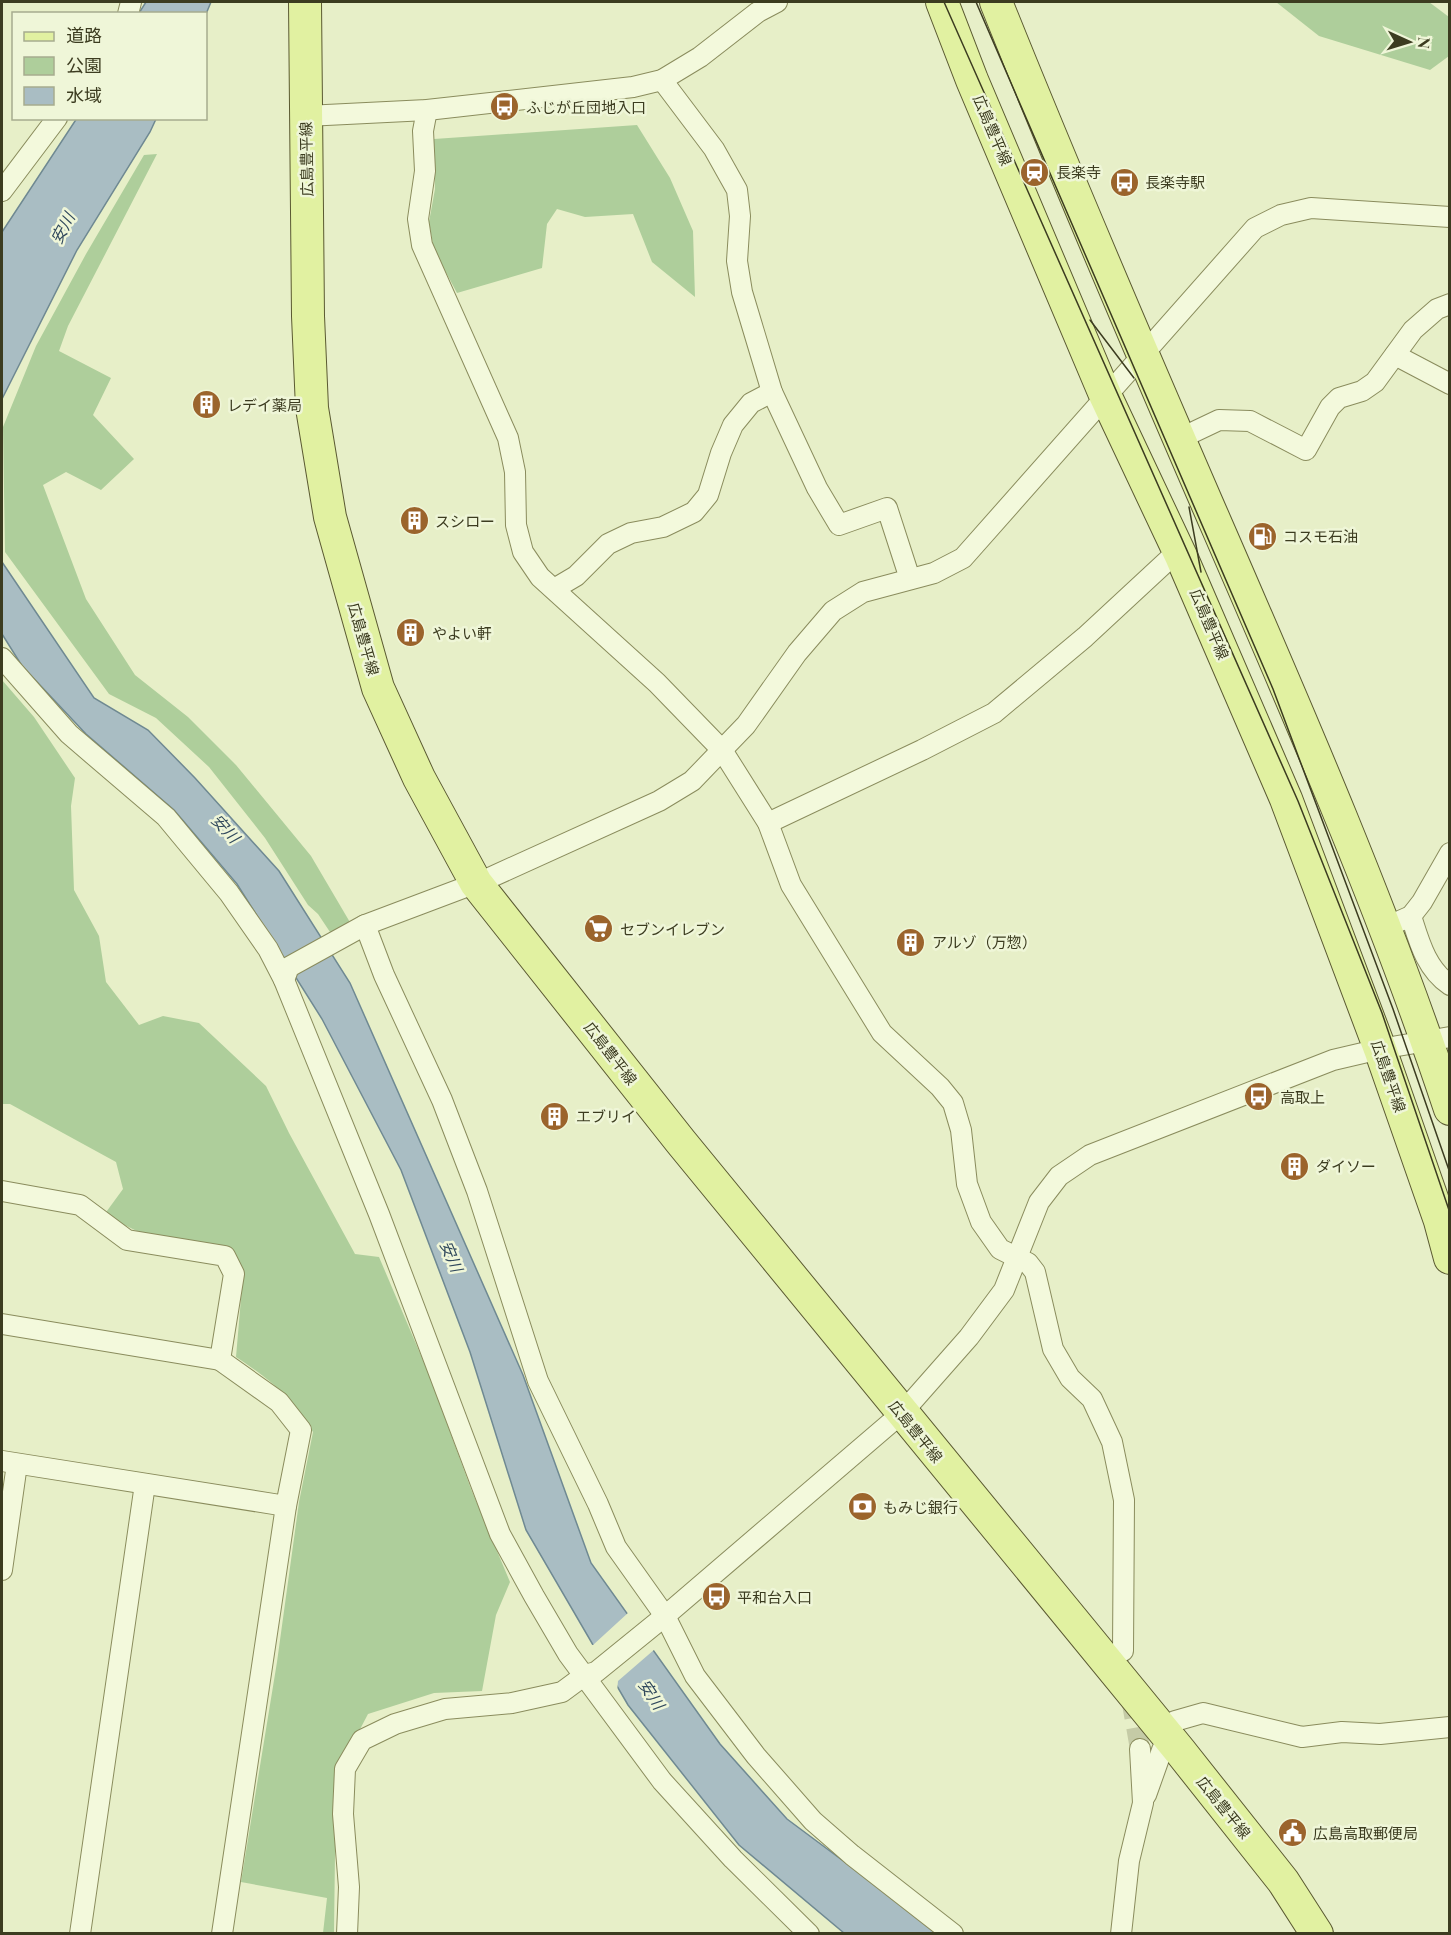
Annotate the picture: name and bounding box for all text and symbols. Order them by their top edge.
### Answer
legend [12,12,207,120]
north arrow [1379,12,1439,72]
text: 道路 [66,23,102,47]
text: N [1414,37,1435,50]
text: 公園 [66,53,102,77]
text: 水域 [66,83,102,107]
bus stop icon: ふじが丘団地入口 [489,91,521,123]
street label: 広島豊平線 [969,92,1017,168]
place label: ふじが丘団地入口 [526,97,646,117]
street label: 広島豊平線 [295,121,317,197]
station icon: 長楽寺 [1019,156,1051,188]
place label: 長楽寺 [1056,162,1101,182]
bus stop icon: 長楽寺駅 [1108,166,1140,198]
place label: 長楽寺駅 [1145,172,1205,192]
water label: 安川 [45,207,80,247]
building icon: レデイ薬局 [190,389,222,421]
place label: レデイ薬局 [227,395,302,415]
building icon: スシロー [398,505,430,537]
place label: スシロー [435,511,495,531]
fuel station icon: コスモ石油 [1246,520,1278,552]
place label: コスモ石油 [1283,526,1358,546]
street label: 広島豊平線 [1186,586,1234,662]
street label: 広島豊平線 [344,600,384,678]
building icon: やよい軒 [395,617,427,649]
place label: やよい軒 [432,623,492,643]
water label: 安川 [207,809,246,848]
supermarket icon: セブンイレブン [583,913,615,945]
place label: セブンイレブン [620,919,725,939]
building icon: アルゾ（万惣） [895,926,927,958]
place label: アルゾ（万惣） [932,932,1037,952]
street label: 広島豊平線 [580,1017,642,1089]
street label: 広島豊平線 [1367,1037,1411,1115]
bus stop icon: 高取上 [1243,1081,1275,1113]
place label: 高取上 [1280,1087,1325,1107]
building icon: エブリイ [539,1100,571,1132]
place label: エブリイ [576,1106,636,1126]
building icon: ダイソー [1279,1150,1311,1182]
place label: ダイソー [1316,1156,1376,1176]
water label: 安川 [436,1237,469,1277]
street label: 広島豊平線 [885,1396,947,1466]
bank icon: もみじ銀行 [846,1491,878,1523]
place label: もみじ銀行 [883,1497,958,1517]
bus stop icon: 平和台入口 [700,1581,732,1613]
place label: 平和台入口 [737,1587,812,1607]
water label: 安川 [634,1675,671,1715]
street label: 広島豊平線 [1193,1772,1255,1842]
public building icon: 広島高取郵便局 [1276,1817,1308,1849]
place label: 広島高取郵便局 [1313,1823,1418,1843]

